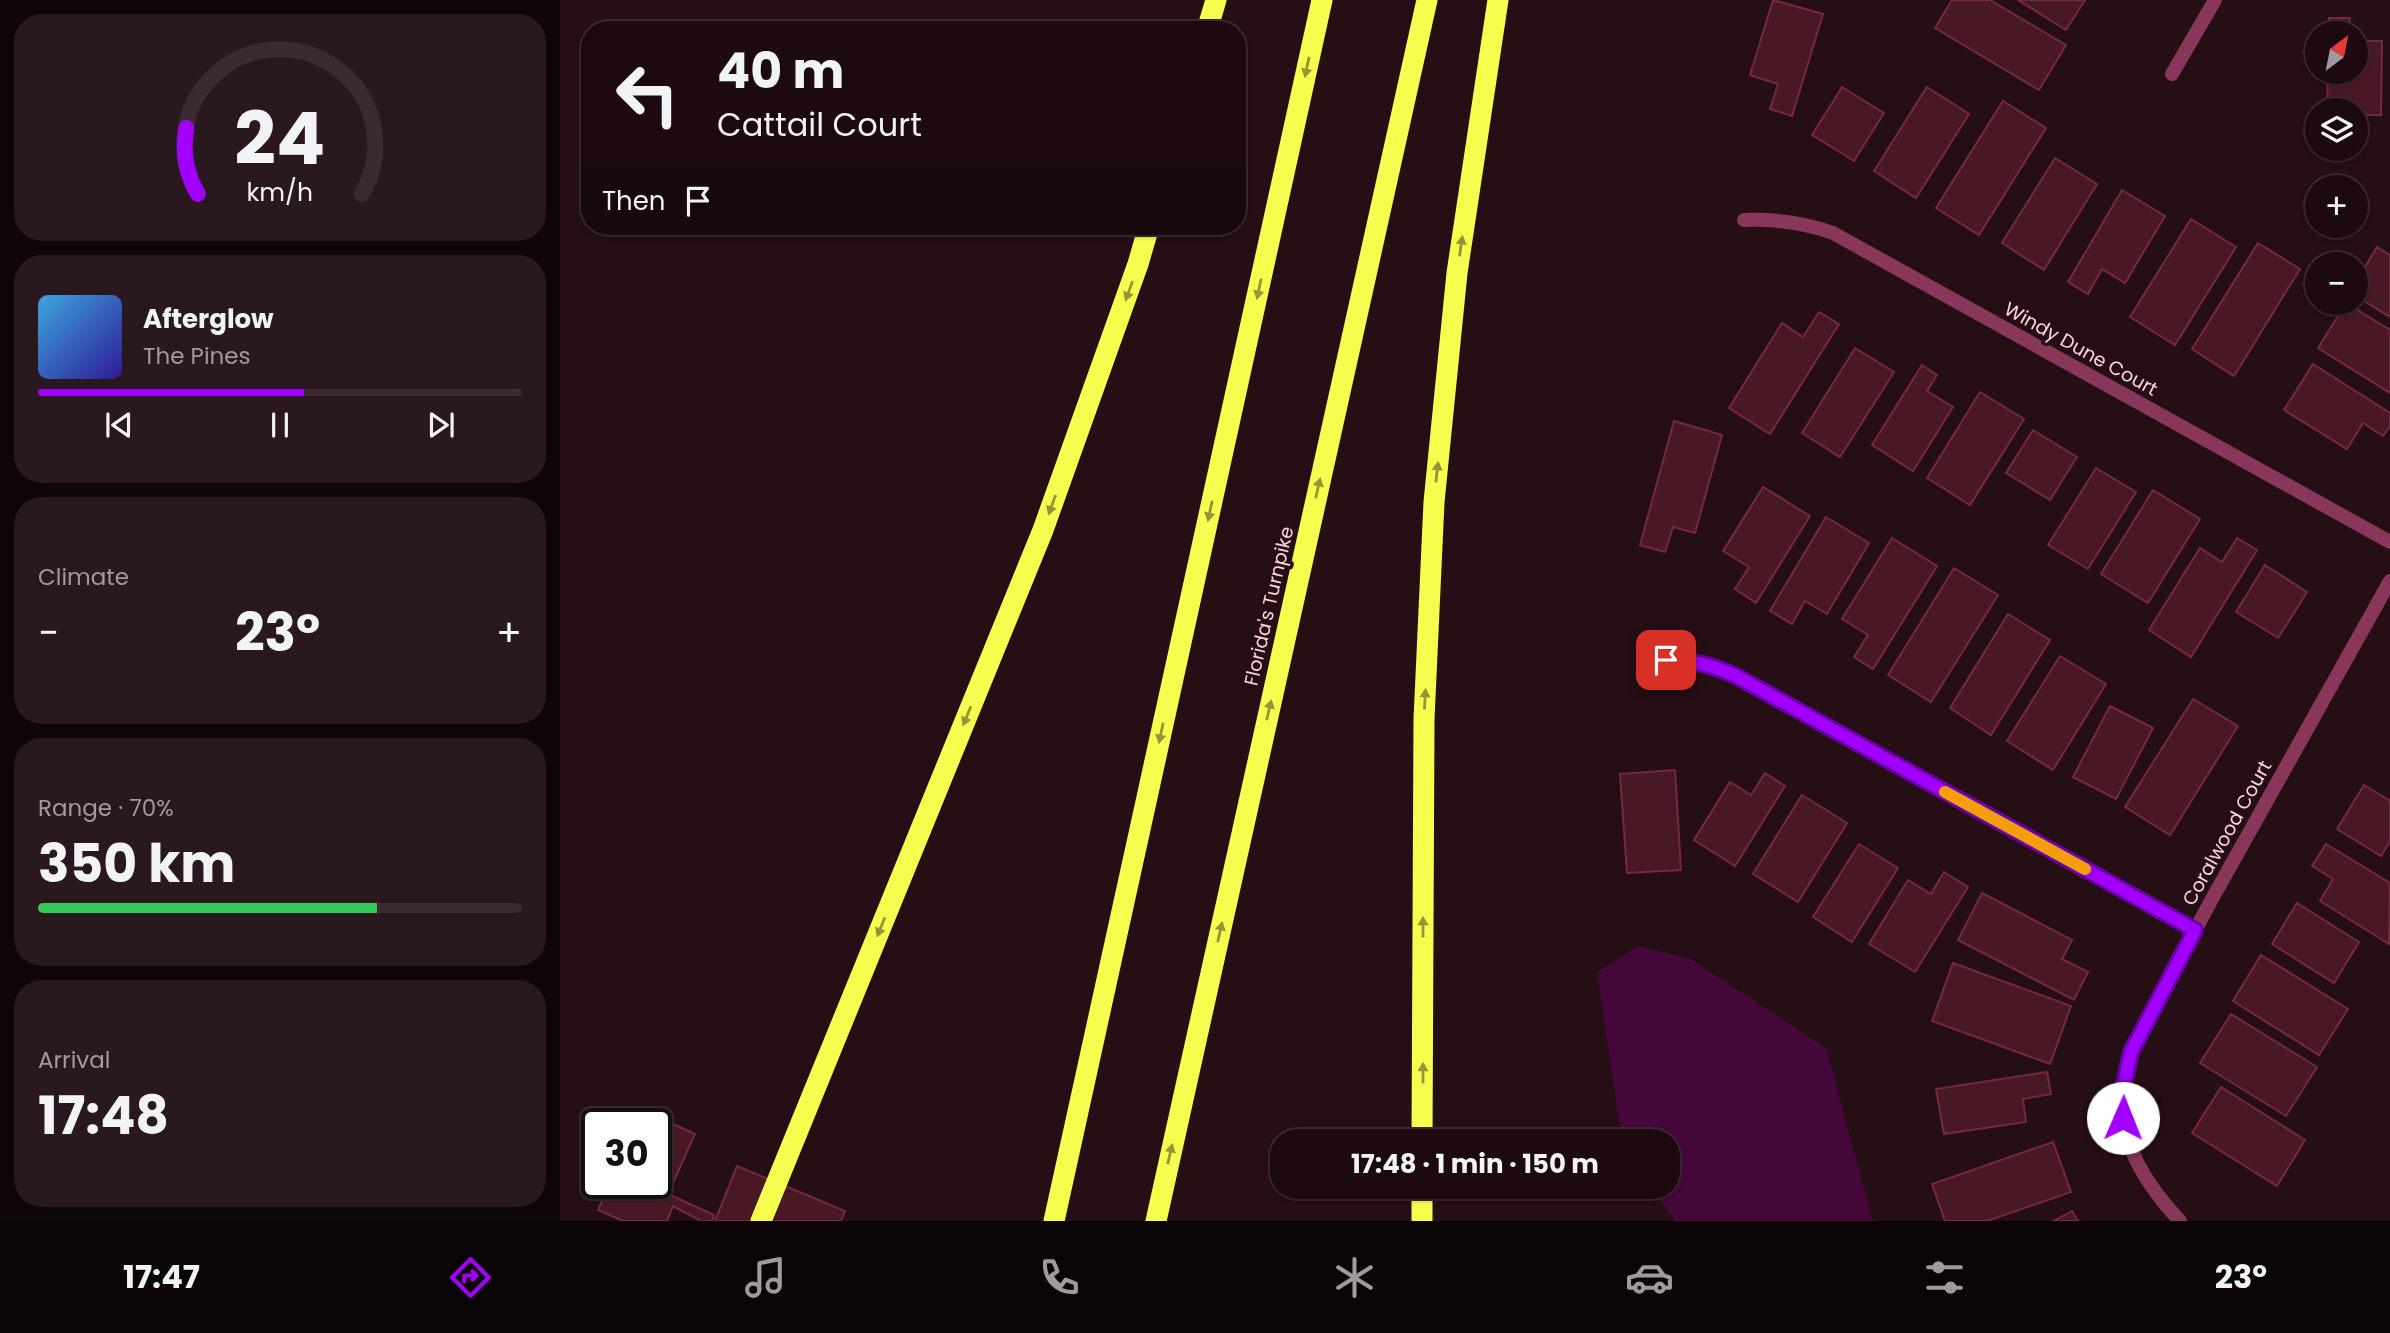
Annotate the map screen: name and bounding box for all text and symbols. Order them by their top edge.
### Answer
north arrow [2305,21,2368,84]
map controls [2305,21,2368,315]
text: 40 m [717,37,844,105]
icon: left [602,49,693,140]
one-way arrow [1302,56,1313,78]
text: 24 [235,88,325,189]
button: layers [2305,98,2368,161]
text: Cattail Court [717,102,922,147]
text: km/h [247,175,313,210]
button: + [2305,175,2368,238]
icon: arrive [679,182,717,220]
text: Then [602,183,665,219]
one-way arrow [1456,235,1467,257]
button: − [2305,252,2368,315]
one-way arrow [1253,278,1264,300]
one-way arrow [1123,280,1134,301]
street label: Windy Dune Court [1999,296,2163,402]
text: Afterglow [143,301,274,337]
text: The Pines [143,340,251,372]
icon: previous [100,406,138,444]
icon: pause [261,406,299,444]
icon: next [422,406,460,444]
one-way arrow [1432,461,1443,483]
one-way arrow [1313,477,1324,499]
one-way arrow [1046,495,1057,516]
one-way arrow [1204,500,1215,522]
street label: Florida's Turnpike [1238,524,1300,688]
text: Climate [38,561,129,593]
text: 23° [235,596,320,669]
text: − [38,606,59,659]
text: + [496,606,522,659]
pin [1636,630,1696,690]
icon: arrive [1647,641,1685,679]
one-way arrow [1419,688,1430,710]
one-way arrow [1264,699,1275,721]
one-way arrow [962,706,973,727]
one-way arrow [1155,722,1166,744]
street label: Coralwood Court [2176,755,2278,910]
text: Range · 70% [38,792,174,824]
text: 350 km [38,827,235,900]
one-way arrow [1417,915,1429,937]
one-way arrow [876,916,887,937]
one-way arrow [1214,921,1225,943]
text: Arrival [38,1044,110,1076]
one-way arrow [1417,1062,1429,1084]
text: 17:48 [38,1079,169,1152]
position arrow [2086,1081,2160,1155]
speed limit sign: 30 [581,1108,672,1199]
one-way arrow [1165,1143,1176,1165]
text: 17:48 · 1 min · 150 m [1351,1146,1599,1182]
icon: directions [446,1253,495,1302]
icon: music [741,1253,790,1302]
icon: phone [1035,1253,1084,1302]
icon: climate [1330,1253,1379,1302]
icon: car [1625,1253,1674,1302]
icon: filters [1920,1253,1969,1302]
text: 17:47 [123,1254,200,1299]
text: 23° [2215,1254,2267,1299]

